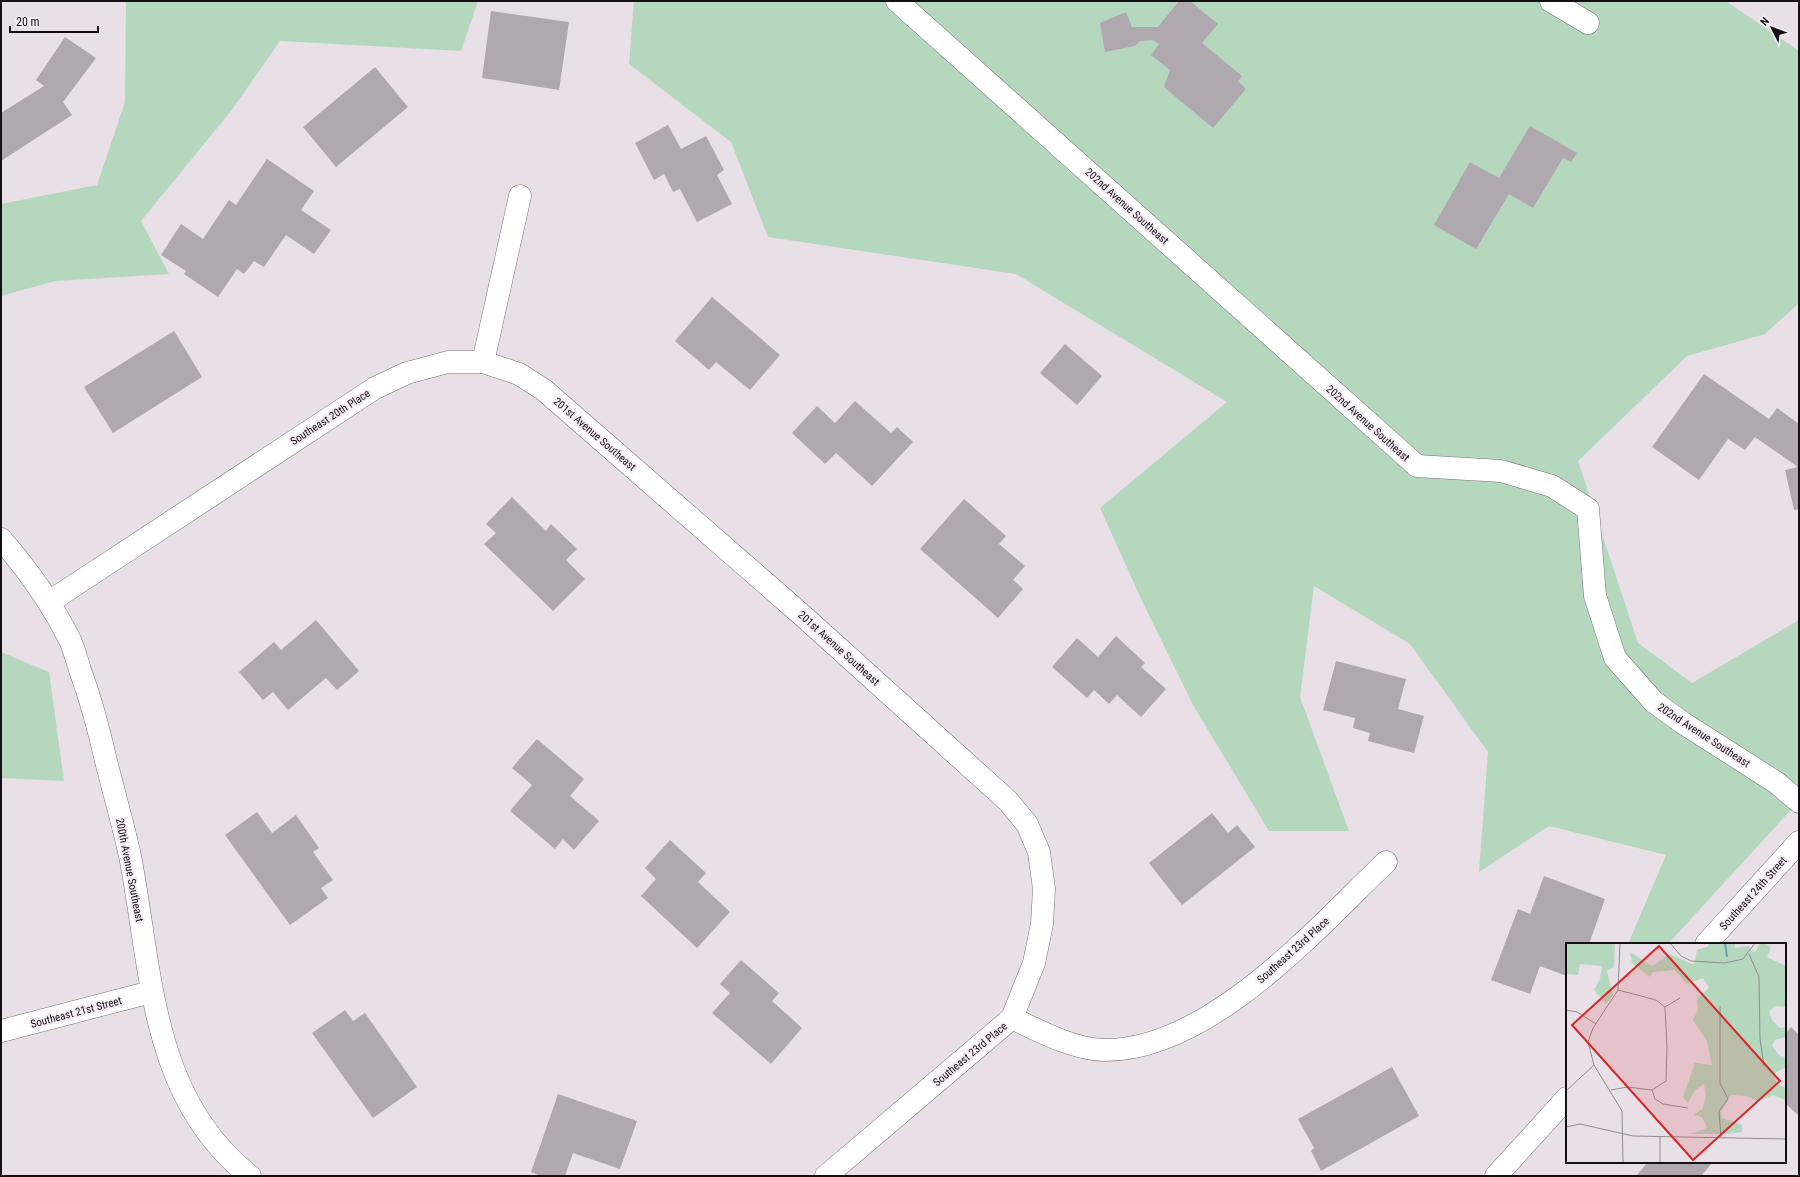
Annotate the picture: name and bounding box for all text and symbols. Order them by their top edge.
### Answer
scale bar [10,8,98,34]
north arrow [1752,8,1792,48]
text: 20 m [16,15,40,29]
text: N [1758,15,1772,29]
street label: 202nd Avenue Southeast [1082,166,1171,247]
street label: 202nd Avenue Southeast [1323,383,1412,464]
street label: Southeast 20th Place [288,387,373,448]
street label: 201st Avenue Southeast [551,395,639,474]
street label: 201st Avenue Southeast [795,608,882,688]
street label: 202nd Avenue Southeast [1655,701,1752,770]
street label: 200th Avenue Southeast [113,817,146,923]
street label: Southeast 24th Street [1717,854,1790,933]
street label: Southeast 23rd Place [1255,915,1332,986]
inset map [1566,943,1786,1163]
street label: Southeast 21st Street [29,994,123,1031]
street label: Southeast 23rd Place [931,1020,1010,1089]

